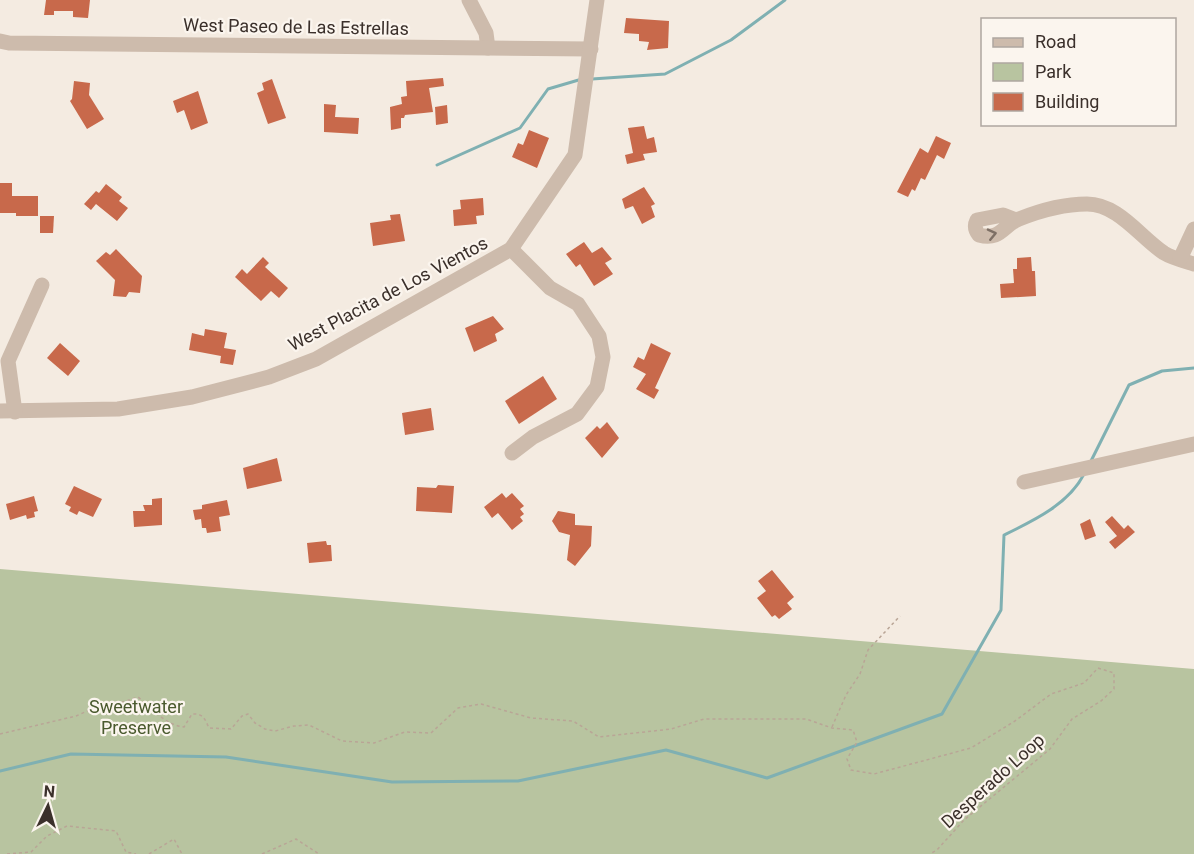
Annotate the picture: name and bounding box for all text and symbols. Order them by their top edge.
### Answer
street label: West Paseo de Las Estrellas [183,14,409,39]
legend [981,18,1176,126]
text: Road [1035,31,1076,52]
text: Park [1035,61,1072,82]
text: Building [1035,91,1099,112]
one-way arrow [987,228,997,241]
street label: West Placita de Los Vientos [284,232,491,355]
park label: Sweetwater Preserve [89,696,183,738]
street label: Desperado Loop [937,729,1048,832]
north arrow [18,776,78,836]
text: N [43,782,56,802]

